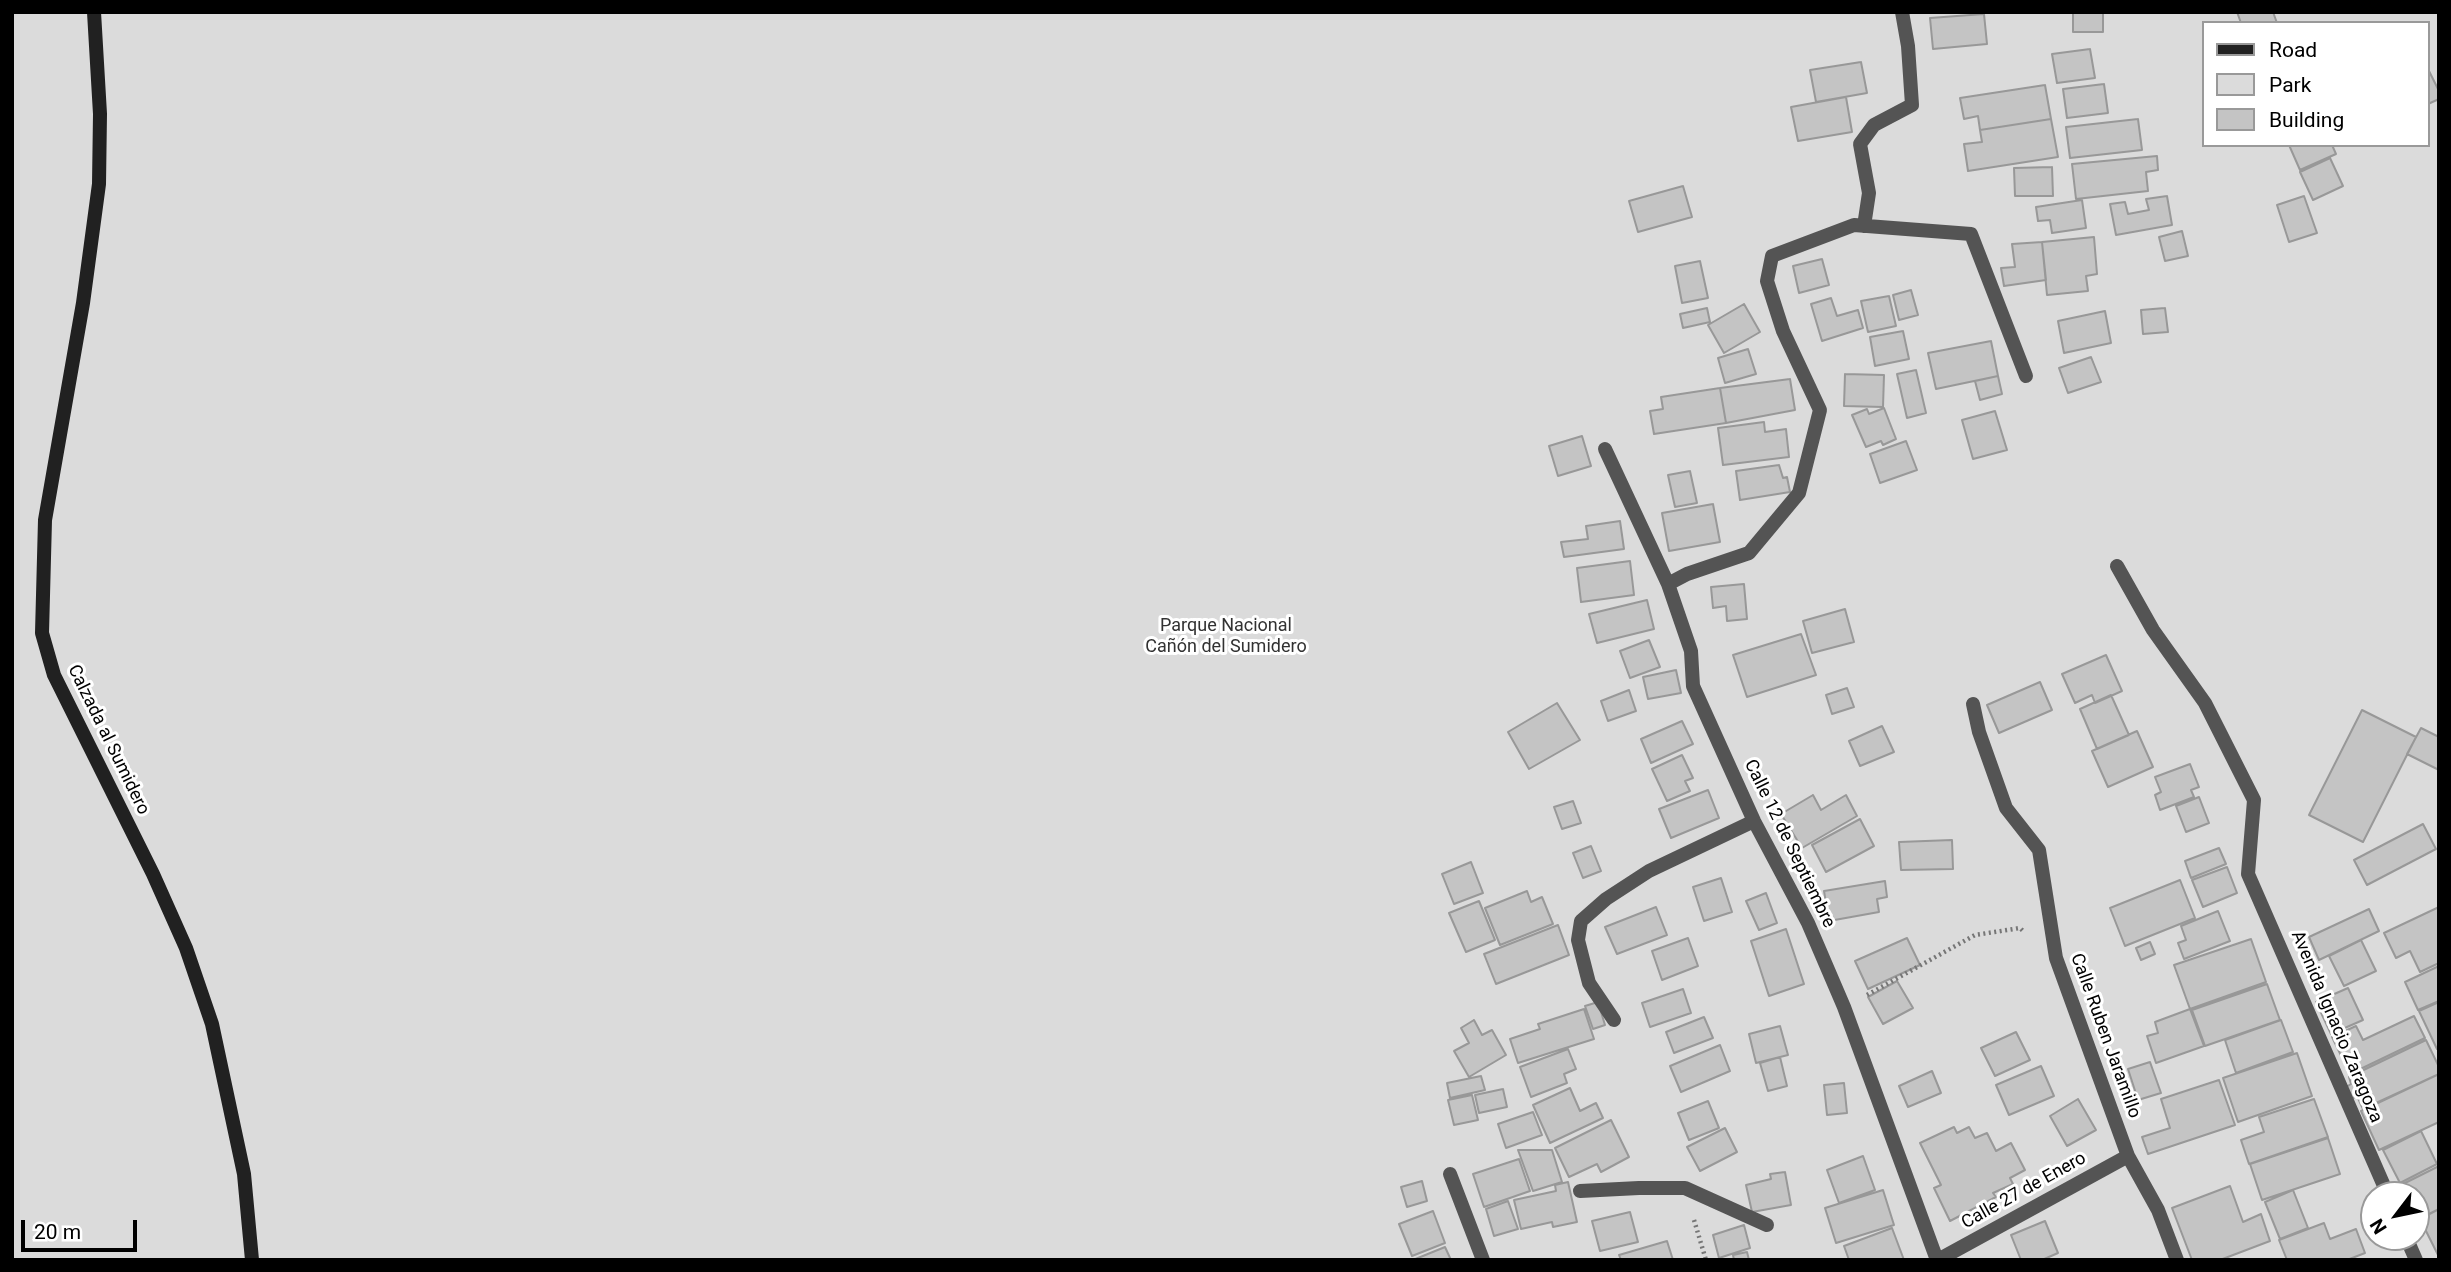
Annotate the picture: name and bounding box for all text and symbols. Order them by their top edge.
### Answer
legend [2202,21,2430,147]
text: Road [2269,38,2317,62]
text: Park [2269,73,2311,97]
text: Building [2269,108,2344,132]
park label: Parque Nacional Cañón del Sumidero [1145,615,1307,658]
street label: Calzada al Sumidero [62,661,154,819]
street label: Calle 12 de Septiembre [1739,756,1839,932]
street label: Avenida Ignacio Zaragoza [2286,928,2386,1126]
street label: Calle Ruben Jaramillo [2065,951,2145,1121]
street label: Calle 27 de Enero [1958,1148,2090,1234]
north arrow [2360,1181,2430,1251]
scale bar [24,1206,140,1250]
text: N [2365,1215,2392,1238]
text: 20 m [34,1220,81,1244]

